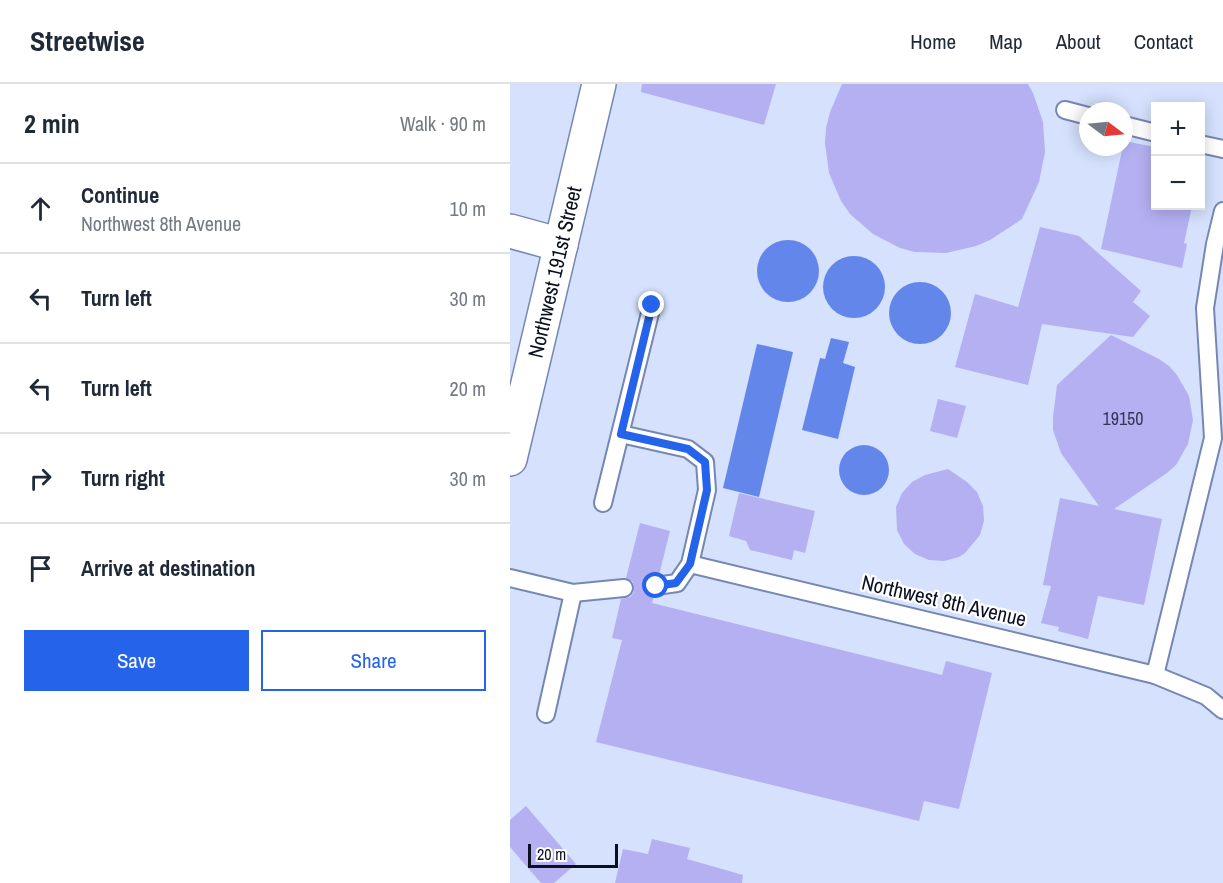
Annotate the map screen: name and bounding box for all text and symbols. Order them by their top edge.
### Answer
text: Streetwise [30,22,145,60]
text: Home [910,27,956,56]
text: Map [989,27,1023,56]
text: About [1056,27,1101,56]
text: Contact [1134,27,1193,56]
north arrow [1079,102,1133,156]
map controls [1151,102,1205,210]
button: + [1151,102,1205,156]
text: 2 min [24,106,80,141]
text: Walk · 90 m [400,110,486,137]
button: − [1151,156,1205,210]
text: Continue [81,180,159,210]
street label: Northwest 191st Street [521,183,588,360]
icon: ahead [24,192,57,225]
text: 10 m [450,195,486,222]
text: Northwest 8th Avenue [81,210,241,237]
icon: left [24,282,57,315]
text: Turn left [81,283,152,313]
text: 30 m [450,285,486,312]
route end [638,291,664,317]
icon: left [24,372,57,405]
text: Turn left [81,373,152,403]
text: 20 m [450,375,486,402]
house number: 19150 [1102,406,1144,431]
icon: right [24,462,57,495]
text: Turn right [81,463,165,493]
text: 30 m [450,465,486,492]
icon: arrive [24,552,57,585]
text: Arrive at destination [81,553,255,583]
street label: Northwest 8th Avenue [859,567,1029,634]
route start [642,572,668,598]
button: Save [24,630,249,691]
button: Share [261,630,486,691]
scale bar [528,841,618,868]
text: 20 m [537,843,566,865]

